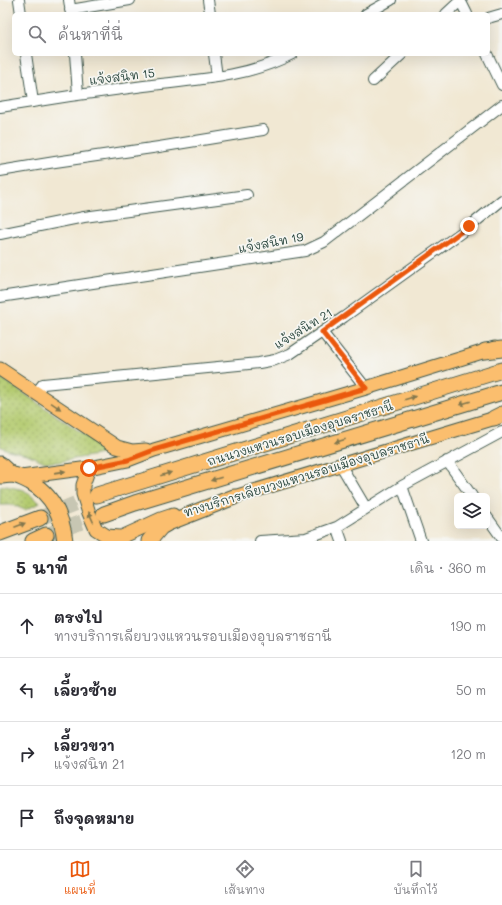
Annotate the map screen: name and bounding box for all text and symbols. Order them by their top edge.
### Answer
search box [12,12,490,56]
icon: search [26,23,48,45]
text: ค้นหาที่นี่ [58,24,123,44]
street label: แจ้งสนิท 15 [88,64,156,88]
route end [460,217,478,235]
street label: แจ้งสนิท 19 [237,228,305,256]
street label: แจ้งสนิท 21 [271,304,335,352]
one-way arrow [405,395,417,401]
street label: ถนนวงแหวนรอบเมืองอุบลราชธานี [205,397,396,472]
one-way arrow [458,400,470,406]
one-way arrow [51,402,61,410]
street label: ทางบริการเลียบวงแหวนรอบเมืองอุบลราชธานี [181,430,432,523]
one-way arrow [334,438,346,444]
route start [80,459,98,477]
one-way arrow [54,469,66,475]
one-way arrow [160,471,172,477]
one-way arrow [210,476,222,482]
map controls [454,493,490,529]
button: layers [454,493,490,529]
one-way arrow [88,511,94,522]
one-way arrow [14,522,26,528]
text: 5 นาที [16,556,68,578]
text: เดิน · 360 m [410,559,486,576]
text: ตรงไป [54,607,103,627]
icon: ahead [16,615,38,637]
text: 190 m [450,617,486,634]
text: ทางบริการเลียบวงแหวนรอบเมืองอุบลราชธานี [54,627,332,644]
icon: left [16,679,38,701]
text: เลี้ยวซ้าย [54,680,117,700]
text: 50 m [456,681,486,698]
text: เลี้ยวขวา [54,735,115,755]
icon: right [16,743,38,765]
text: 120 m [450,745,486,762]
text: แจ้งสนิท 21 [54,755,125,772]
icon: arrive [16,807,38,829]
text: ถึงจุดหมาย [54,808,134,828]
tab: แผนที่ [64,858,96,897]
tab: เส้นทาง [224,858,265,897]
tab: บันทึกไว้ [394,858,438,897]

